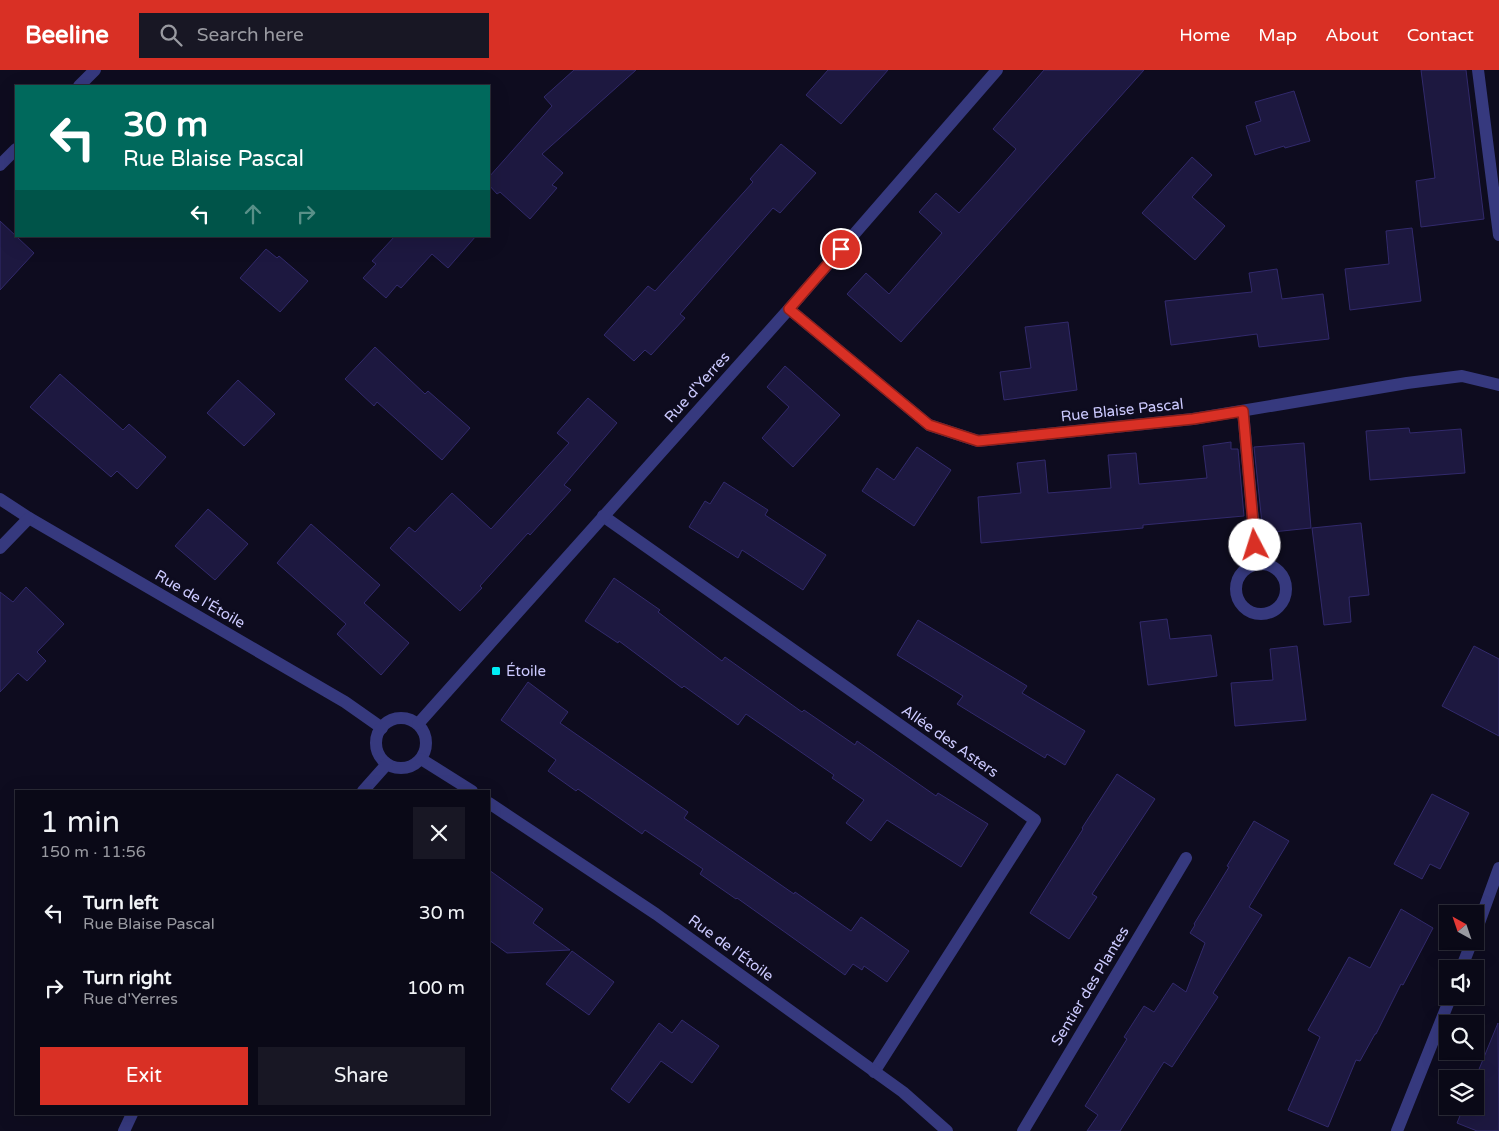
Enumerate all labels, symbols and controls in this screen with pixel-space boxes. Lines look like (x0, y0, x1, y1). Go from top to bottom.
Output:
search box (139, 13, 489, 58)
text: Beeline (25, 21, 109, 50)
icon: search (157, 21, 185, 49)
text: Search here (197, 24, 304, 46)
text: Home (1179, 24, 1230, 46)
text: Map (1258, 24, 1297, 46)
text: About (1325, 24, 1379, 46)
text: Contact (1407, 24, 1474, 46)
text: 30 m (123, 104, 208, 146)
icon: left (40, 105, 105, 170)
text: Rue Blaise Pascal (123, 146, 304, 172)
icon: left (186, 200, 214, 228)
icon: ahead (239, 200, 267, 228)
icon: right (292, 200, 320, 228)
pin (820, 228, 862, 270)
icon: arrive (827, 235, 855, 263)
street label: Rue d'Yerres (661, 348, 733, 426)
street label: Rue Blaise Pascal (1060, 395, 1184, 425)
position arrow (1228, 518, 1280, 570)
street label: Rue de l'Étoile (152, 566, 248, 632)
place label: Étoile (506, 662, 546, 680)
marker: Étoile (490, 665, 502, 677)
street label: Allée des Asters (898, 701, 1002, 781)
text: 1 min (40, 804, 120, 841)
button: close (413, 807, 465, 859)
text: 150 m · 11:56 (40, 842, 146, 862)
text: Turn left (83, 892, 159, 914)
icon: left (40, 899, 68, 927)
text: 30 m (419, 902, 465, 924)
north arrow (1439, 905, 1484, 950)
map controls (1439, 905, 1484, 1115)
street label: Rue de l'Étoile (685, 911, 777, 985)
text: Rue Blaise Pascal (83, 914, 215, 934)
street label: Sentier des Plantes (1047, 923, 1133, 1049)
button: sound (1439, 960, 1484, 1005)
text: Turn right (83, 967, 171, 989)
icon: right (40, 974, 68, 1002)
text: 100 m (407, 977, 465, 999)
text: Rue d'Yerres (83, 989, 178, 1009)
button: search (1439, 1015, 1484, 1060)
button: Exit (40, 1047, 248, 1105)
button: Share (258, 1047, 465, 1105)
button: layers (1439, 1070, 1484, 1115)

